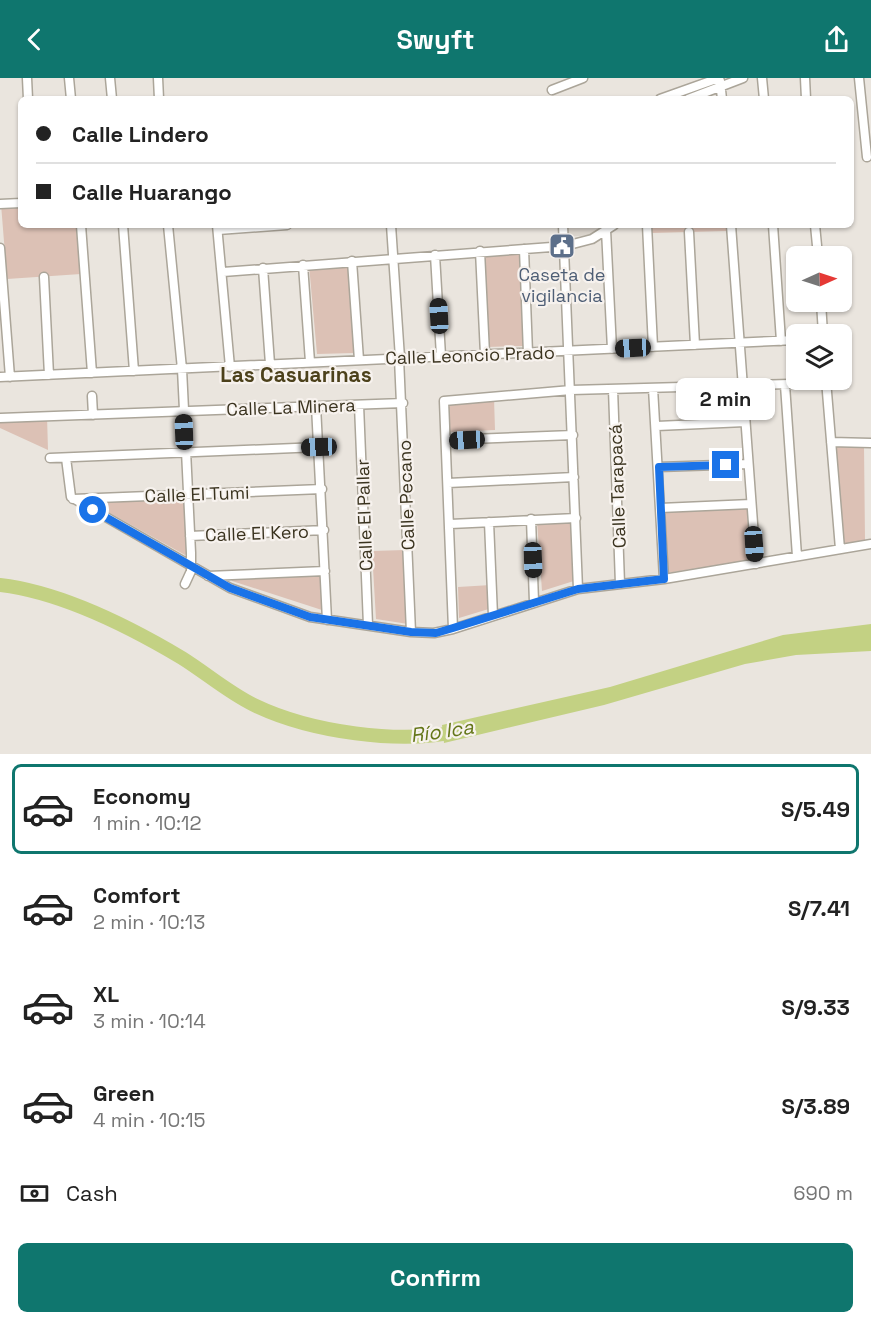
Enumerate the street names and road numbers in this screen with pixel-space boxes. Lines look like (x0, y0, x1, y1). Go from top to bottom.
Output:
street label: Calle Leoncio Prado (385, 341, 555, 369)
street label: Calle La Minera (226, 393, 356, 421)
street label: Calle Tarapacá (603, 423, 631, 549)
street label: Calle Pecano (393, 439, 419, 551)
street label: Calle El Pallar (351, 458, 377, 571)
street label: Calle El Tumi (144, 481, 250, 507)
street label: Calle El Kero (205, 520, 309, 546)

